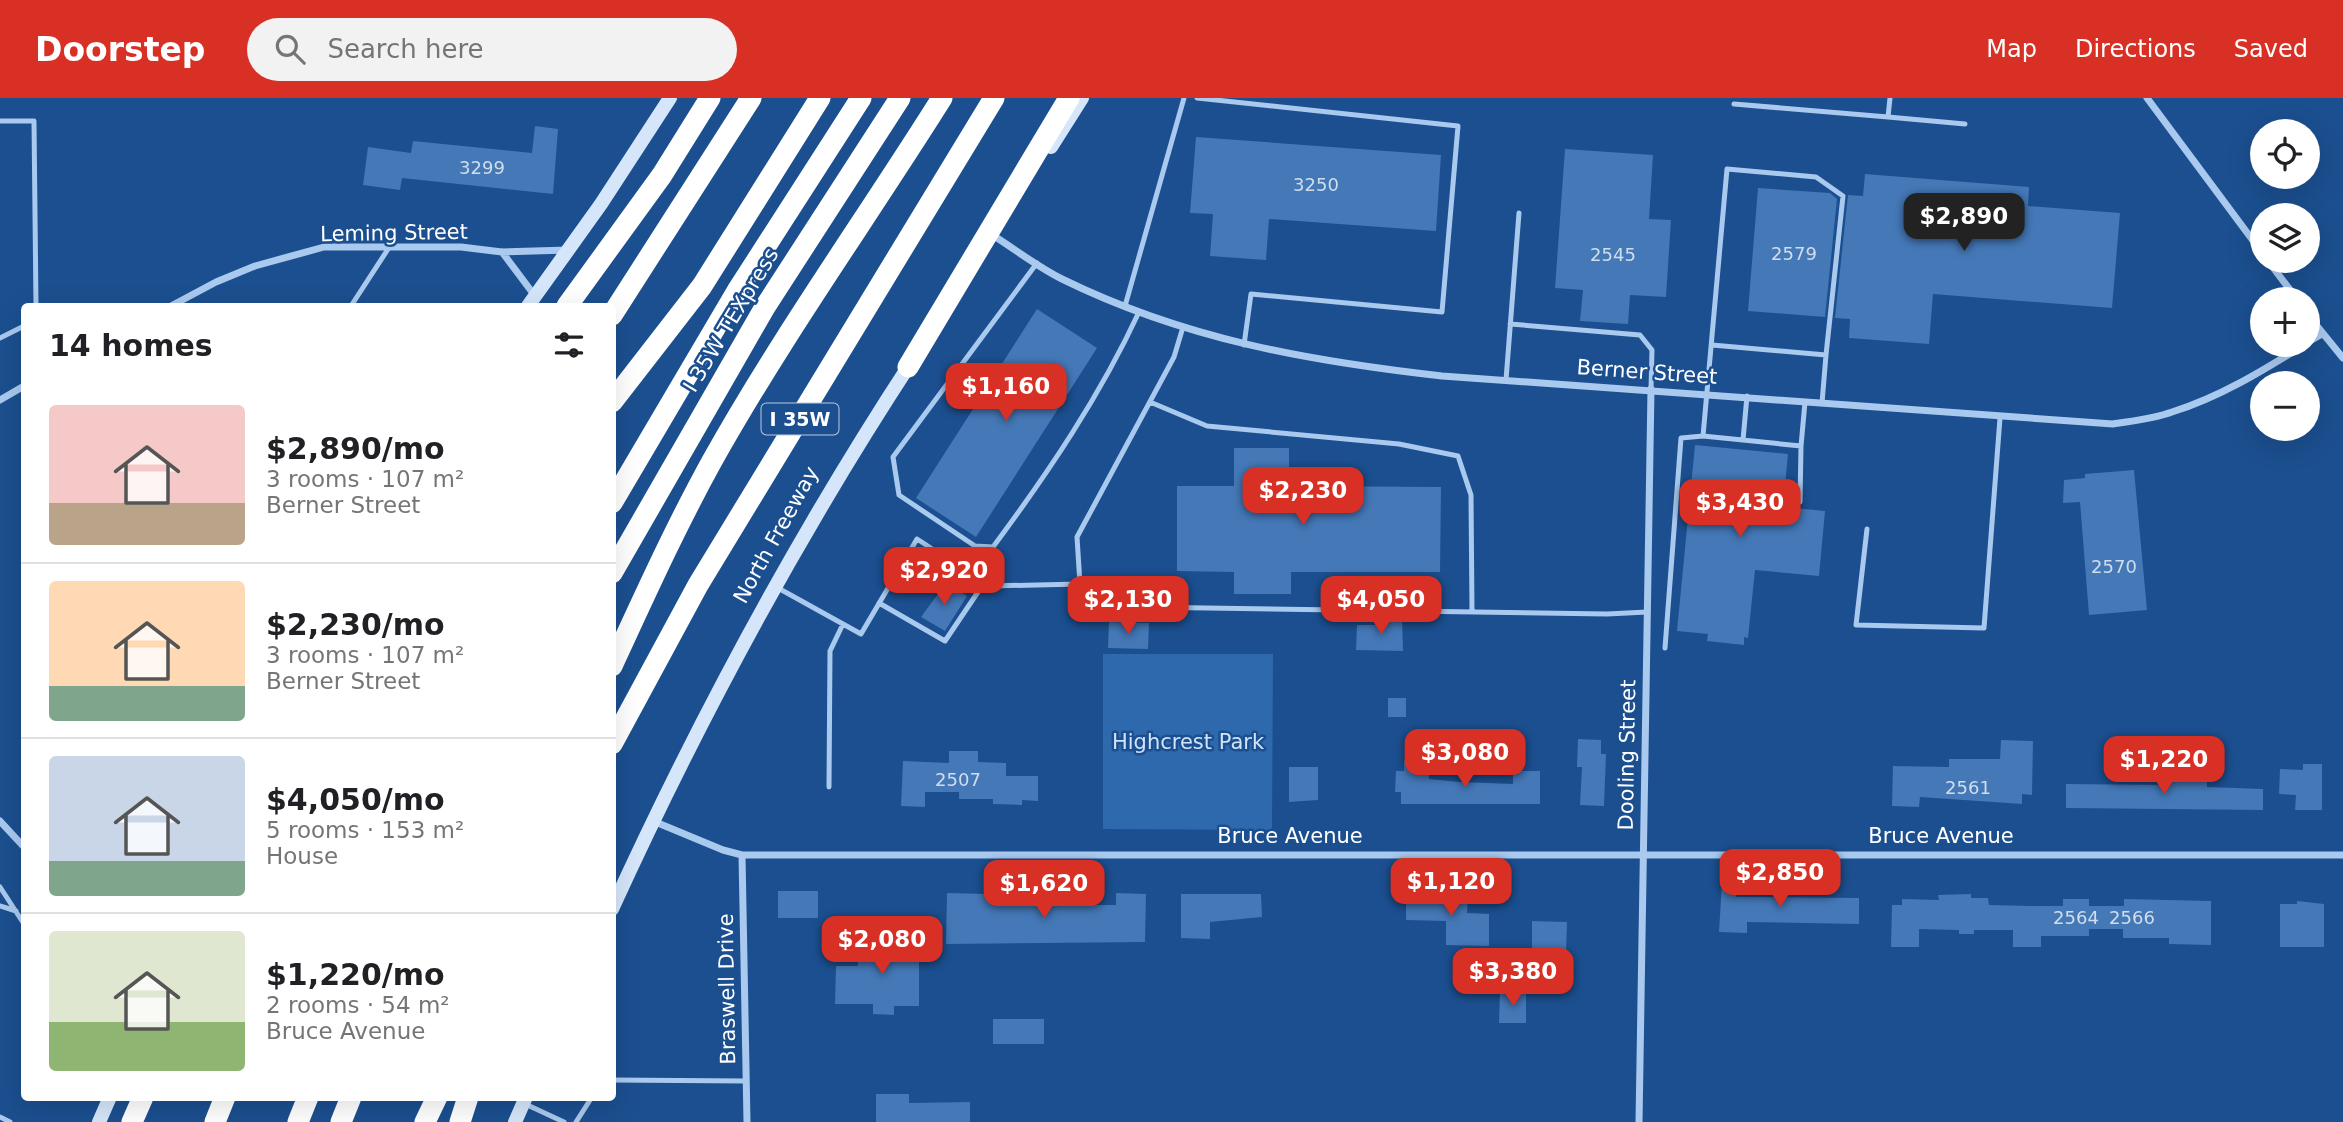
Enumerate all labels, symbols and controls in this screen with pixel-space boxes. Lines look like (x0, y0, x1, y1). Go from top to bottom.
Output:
search box (247, 18, 737, 81)
text: Doorstep (35, 30, 205, 69)
icon: search (271, 30, 309, 68)
text: Search here (327, 34, 484, 64)
text: Map (1986, 35, 2037, 63)
text: Directions (2075, 35, 2196, 63)
text: Saved (2234, 35, 2308, 63)
map controls (2250, 119, 2320, 441)
button: locate (2250, 119, 2320, 189)
house number: 3299 (459, 157, 505, 178)
house number: 3250 (1293, 174, 1339, 195)
pin: $2,890 (1907, 194, 2021, 253)
text: $2,890 (1920, 203, 2008, 229)
button: layers (2250, 203, 2320, 273)
street label: Leming Street (320, 220, 468, 246)
house number: 2579 (1771, 243, 1817, 264)
street label: I 35W TEXpress (679, 244, 783, 396)
house number: 2545 (1590, 244, 1636, 265)
button: + (2250, 287, 2320, 357)
icon: filters (550, 326, 588, 364)
text: 14 homes (49, 328, 213, 363)
street label: Berner Street (1576, 355, 1718, 389)
pin: $1,160 (949, 364, 1063, 423)
button: − (2250, 371, 2320, 441)
text: $1,160 (962, 373, 1050, 399)
road number: I 35W (762, 404, 838, 434)
text: $2,890/mo (266, 431, 445, 466)
icon: home (105, 433, 189, 517)
street label: North Freeway (729, 463, 823, 607)
text: 3 rooms · 107 m² (266, 466, 464, 492)
pin: $2,230 (1246, 468, 1360, 527)
text: $2,230 (1259, 477, 1347, 503)
pin: $3,430 (1683, 480, 1797, 539)
text: $3,430 (1696, 489, 1784, 515)
text: Berner Street (266, 492, 420, 518)
pin: $2,920 (887, 547, 1001, 607)
house number: 2570 (2091, 556, 2137, 577)
text: $2,920 (900, 557, 988, 583)
pin: $2,130 (1071, 576, 1185, 636)
pin: $4,050 (1324, 576, 1438, 636)
text: $2,130 (1084, 586, 1172, 612)
text: $4,050 (1337, 586, 1425, 612)
text: $2,230/mo (266, 607, 445, 642)
icon: home (105, 609, 189, 693)
text: 3 rooms · 107 m² (266, 642, 464, 668)
text: Berner Street (266, 668, 420, 694)
street label: Dooling Street (1614, 679, 1640, 831)
park label: Highcrest Park (1112, 730, 1265, 754)
pin: $3,080 (1408, 730, 1522, 789)
pin: $1,220 (2107, 736, 2221, 796)
text: $3,080 (1421, 739, 1509, 765)
text: $1,220 (2120, 746, 2208, 772)
house number: 2507 (935, 769, 981, 790)
house number: 2561 (1945, 777, 1991, 798)
text: $4,050/mo (266, 782, 445, 817)
icon: home (105, 784, 189, 868)
text: 5 rooms · 153 m² (266, 817, 464, 843)
street label: Bruce Avenue (1217, 824, 1363, 848)
street label: Bruce Avenue (1868, 824, 2014, 848)
text: House (266, 843, 338, 869)
pin: $2,850 (1723, 850, 1837, 909)
pin: $1,120 (1394, 858, 1508, 918)
text: $2,850 (1736, 859, 1824, 885)
pin: $1,620 (987, 860, 1101, 920)
text: $1,120 (1407, 868, 1495, 894)
text: $1,620 (1000, 870, 1088, 896)
house number: 2564 (2053, 907, 2099, 928)
house number: 2566 (2109, 907, 2155, 928)
street label: Braswell Drive (714, 913, 740, 1065)
pin: $2,080 (825, 916, 939, 976)
text: $2,080 (838, 926, 926, 952)
pin: $3,380 (1456, 948, 1570, 1008)
text: $1,220/mo (266, 957, 445, 992)
text: $3,380 (1469, 958, 1557, 984)
icon: home (105, 959, 189, 1043)
text: 2 rooms · 54 m² (266, 992, 450, 1018)
text: Bruce Avenue (266, 1018, 425, 1044)

